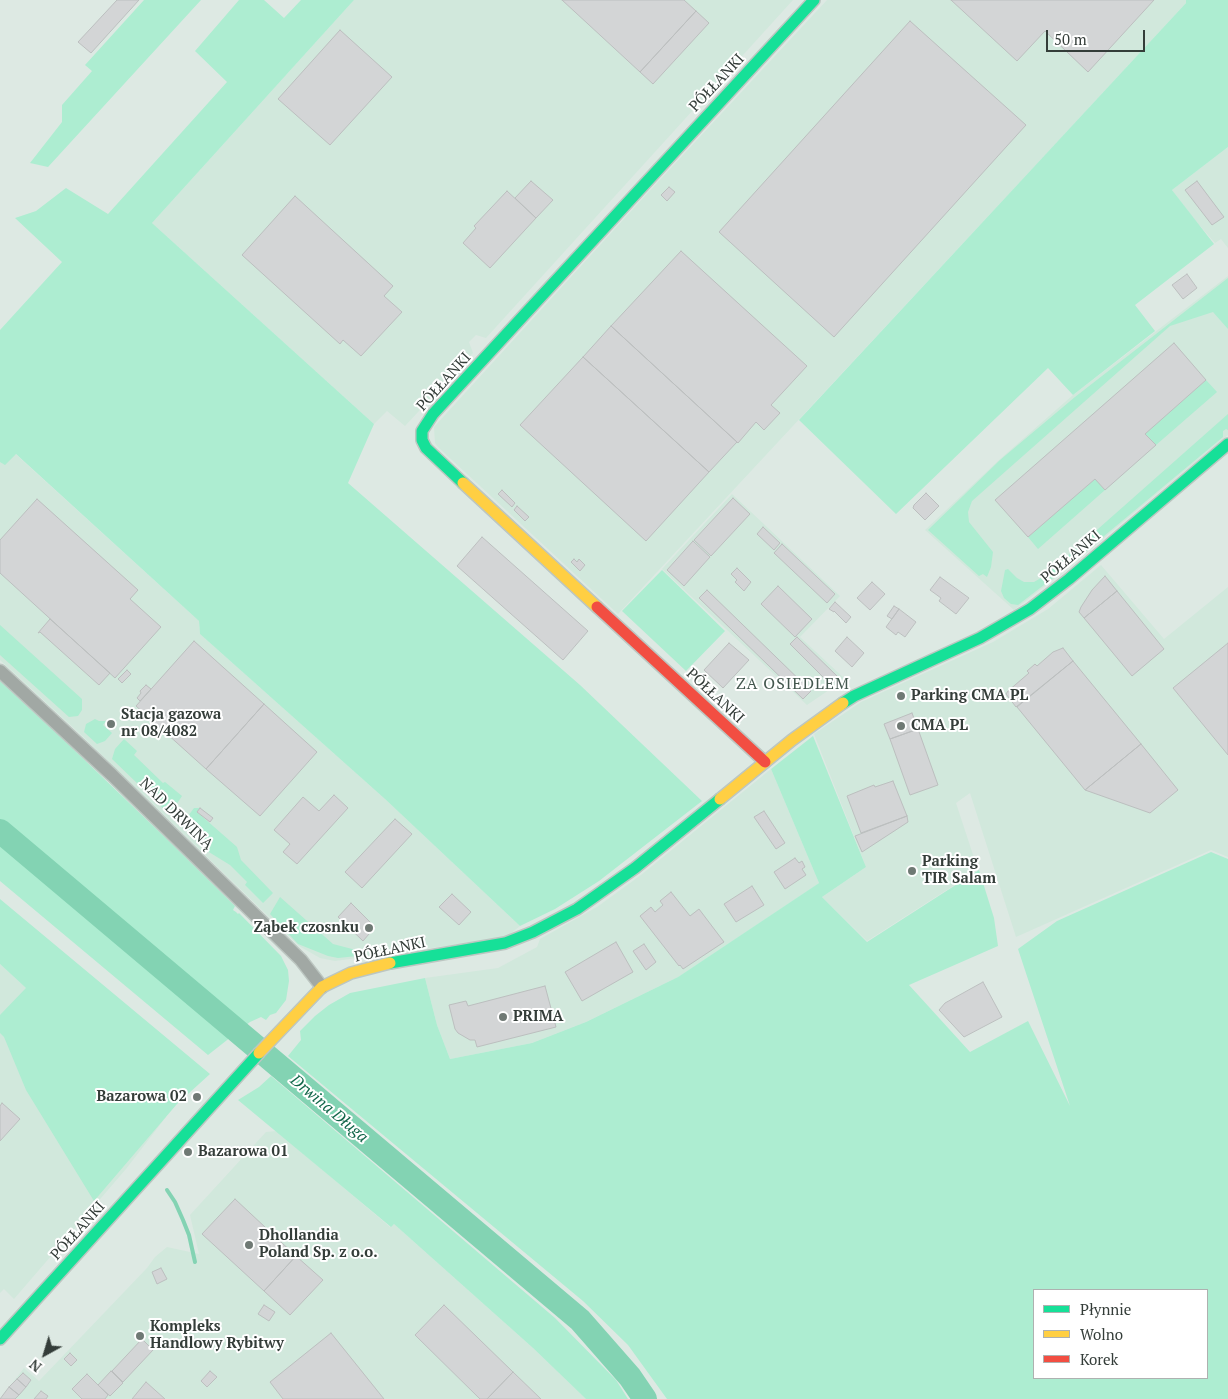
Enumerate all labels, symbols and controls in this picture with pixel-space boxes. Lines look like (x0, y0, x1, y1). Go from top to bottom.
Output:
scale bar (1048, 20, 1147, 52)
text: 50 m (1054, 29, 1087, 49)
street label: PÓŁŁANKI (686, 50, 748, 116)
street label: PÓŁŁANKI (413, 349, 475, 415)
street label: PÓŁŁANKI (1037, 527, 1105, 587)
street label: PÓŁŁANKI (682, 665, 748, 727)
district label: ZA OSIEDLEM (735, 674, 851, 694)
place label: Parking CMA PL (911, 687, 1028, 705)
marker: Parking CMA PL (895, 690, 907, 702)
place label: Stacja gazowa nr 08/4082 (121, 706, 221, 741)
place label: CMA PL (911, 717, 968, 735)
marker: Stacja gazowa nr 08/4082 (105, 718, 117, 730)
marker: CMA PL (895, 720, 907, 732)
street label: NAD DRWINĄ (135, 774, 217, 854)
place label: Parking TIR Salam (922, 853, 996, 888)
marker: Parking TIR Salam (906, 865, 918, 877)
place label: Ząbek czosnku (253, 919, 359, 937)
marker: Ząbek czosnku (363, 922, 375, 934)
street label: PÓŁŁANKI (353, 934, 427, 966)
place label: PRIMA (513, 1008, 564, 1026)
marker: PRIMA (497, 1011, 509, 1023)
water label: Drwina Długa (286, 1071, 372, 1147)
place label: Bazarowa 02 (97, 1088, 187, 1106)
marker: Bazarowa 02 (191, 1091, 203, 1103)
place label: Bazarowa 01 (198, 1143, 288, 1161)
marker: Bazarowa 01 (182, 1146, 194, 1158)
street label: PÓŁŁANKI (47, 1198, 109, 1264)
place label: Dhollandia Poland Sp. z o.o. (259, 1227, 378, 1262)
marker: Dhollandia Poland Sp. z o.o. (243, 1239, 255, 1251)
legend (1033, 1289, 1208, 1379)
text: Płynnie (1080, 1299, 1131, 1319)
place label: Kompleks Handlowy Rybitwy (150, 1318, 284, 1353)
text: Wolno (1080, 1324, 1123, 1344)
north arrow (20, 1329, 70, 1379)
marker: Kompleks Handlowy Rybitwy (134, 1330, 146, 1342)
text: Korek (1080, 1349, 1118, 1369)
text: N (25, 1355, 45, 1377)

